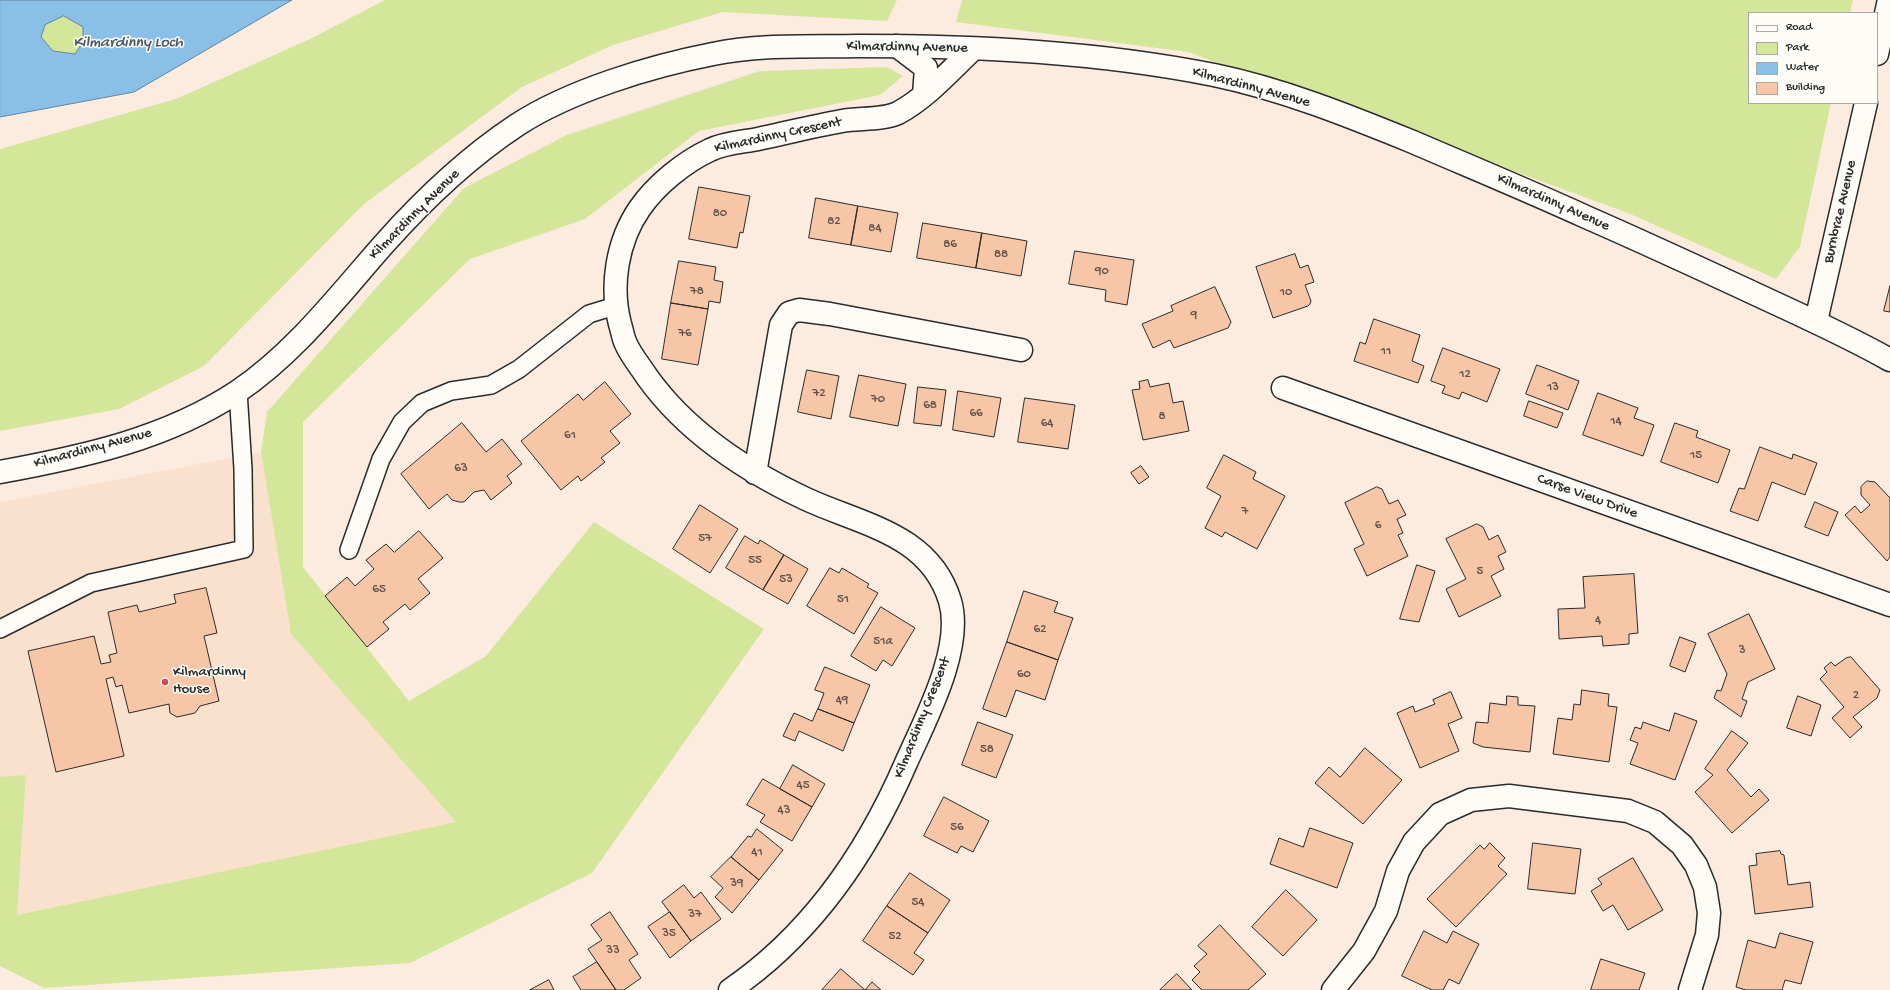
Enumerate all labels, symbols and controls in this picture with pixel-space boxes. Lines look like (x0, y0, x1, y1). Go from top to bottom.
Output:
legend (1748, 12, 1878, 104)
text: Road (1786, 21, 1812, 35)
water label: Kilmardinny Loch (73, 34, 183, 54)
street label: Kilmardinny Avenue (846, 38, 968, 58)
text: Park (1786, 41, 1809, 55)
text: Water (1786, 61, 1818, 75)
street label: Kilmardinny Avenue (1190, 64, 1312, 112)
text: Building (1786, 81, 1825, 95)
street label: Kilmardinny Crescent (713, 114, 843, 158)
street label: Burnbrae Avenue (1820, 159, 1862, 265)
street label: Kilmardinny Avenue (366, 166, 464, 264)
street label: Kilmardinny Avenue (1494, 170, 1612, 236)
house number: 80 (713, 206, 727, 222)
house number: 82 (827, 214, 841, 230)
house number: 84 (868, 221, 882, 237)
house number: 86 (943, 237, 957, 253)
house number: 88 (994, 247, 1008, 263)
house number: 90 (1095, 264, 1109, 280)
house number: 78 (690, 284, 704, 300)
house number: 10 (1280, 285, 1292, 301)
house number: 9 (1191, 308, 1197, 324)
house number: 76 (678, 326, 692, 342)
house number: 11 (1381, 344, 1391, 360)
house number: 12 (1459, 367, 1471, 383)
house number: 13 (1547, 380, 1559, 396)
house number: 72 (812, 386, 826, 402)
house number: 70 (871, 392, 885, 408)
house number: 68 (923, 398, 937, 414)
house number: 66 (969, 406, 983, 422)
house number: 8 (1158, 409, 1166, 425)
house number: 14 (1610, 414, 1622, 430)
house number: 64 (1041, 416, 1053, 432)
street label: Kilmardinny Avenue (32, 425, 154, 473)
house number: 61 (564, 428, 576, 444)
house number: 15 (1690, 448, 1702, 464)
house number: 63 (454, 461, 468, 477)
street label: Carse View Drive (1534, 470, 1640, 524)
house number: 7 (1242, 504, 1248, 520)
house number: 6 (1375, 518, 1381, 534)
house number: 57 (698, 531, 712, 547)
house number: 55 (748, 553, 762, 569)
house number: 5 (1477, 564, 1483, 580)
house number: 53 (779, 572, 793, 588)
house number: 65 (372, 582, 386, 598)
house number: 51 (837, 592, 849, 608)
house number: 4 (1595, 613, 1601, 629)
house number: 62 (1034, 622, 1046, 638)
house number: 51a (873, 634, 893, 650)
house number: 3 (1739, 643, 1745, 659)
street label: Kilmardinny Crescent (890, 655, 956, 781)
place label: Kilmardinny House (173, 664, 246, 699)
house number: 60 (1017, 667, 1031, 683)
marker: Kilmardinny House (160, 677, 170, 687)
house number: 2 (1853, 688, 1859, 704)
house number: 49 (836, 693, 848, 709)
house number: 58 (980, 742, 994, 758)
house number: 45 (797, 778, 809, 794)
house number: 43 (778, 803, 790, 819)
house number: 56 (950, 820, 964, 836)
house number: 41 (751, 845, 763, 861)
house number: 39 (730, 876, 744, 892)
house number: 54 (912, 895, 924, 911)
house number: 37 (688, 907, 702, 923)
house number: 35 (662, 926, 676, 942)
house number: 52 (888, 929, 902, 945)
house number: 33 (606, 943, 620, 959)

